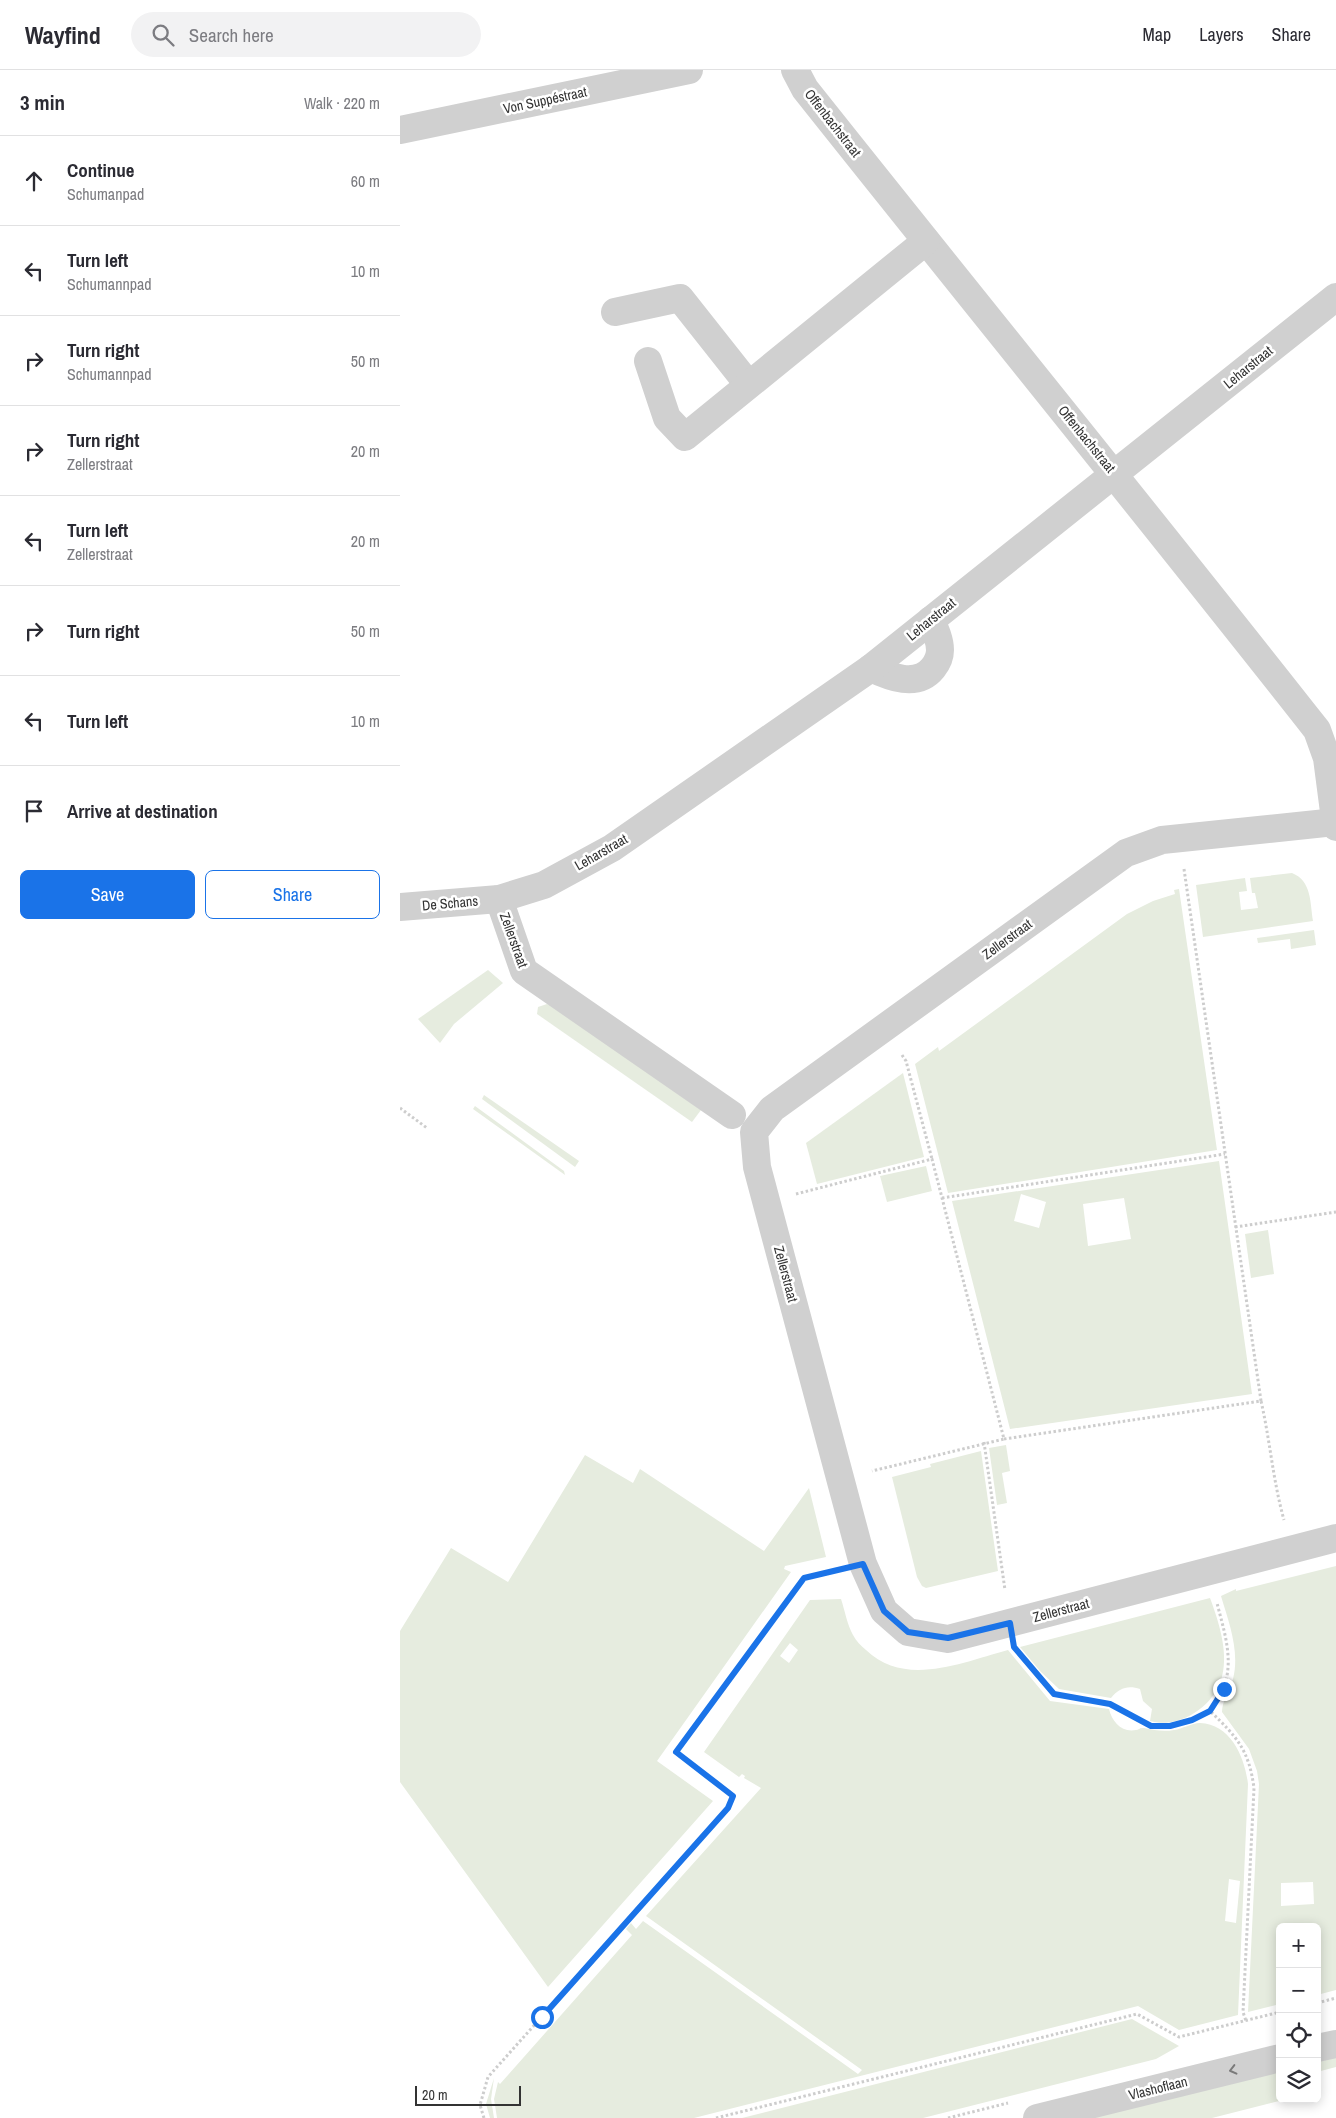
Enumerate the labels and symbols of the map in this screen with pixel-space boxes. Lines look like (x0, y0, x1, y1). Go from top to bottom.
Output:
street label: Von Suppéstraat (502, 82, 588, 118)
street label: Offenbachstraat (801, 85, 865, 161)
street label: Leharstraat (1220, 342, 1276, 392)
street label: Offenbachstraat (1054, 402, 1120, 476)
street label: Leharstraat (903, 594, 959, 644)
street label: Leharstraat (571, 830, 631, 874)
street label: De Schans (421, 892, 479, 914)
street label: Zellerstraat (496, 910, 532, 970)
street label: Zellerstraat (978, 915, 1036, 963)
street label: Zellerstraat (770, 1244, 802, 1304)
street label: Zellerstraat (1031, 1594, 1091, 1626)
route end (1213, 1678, 1236, 1701)
route start (531, 2006, 554, 2029)
one-way arrow (1229, 2065, 1237, 2075)
street label: Vlashoflaan (1127, 2072, 1189, 2104)
scale bar (415, 2083, 521, 2106)

